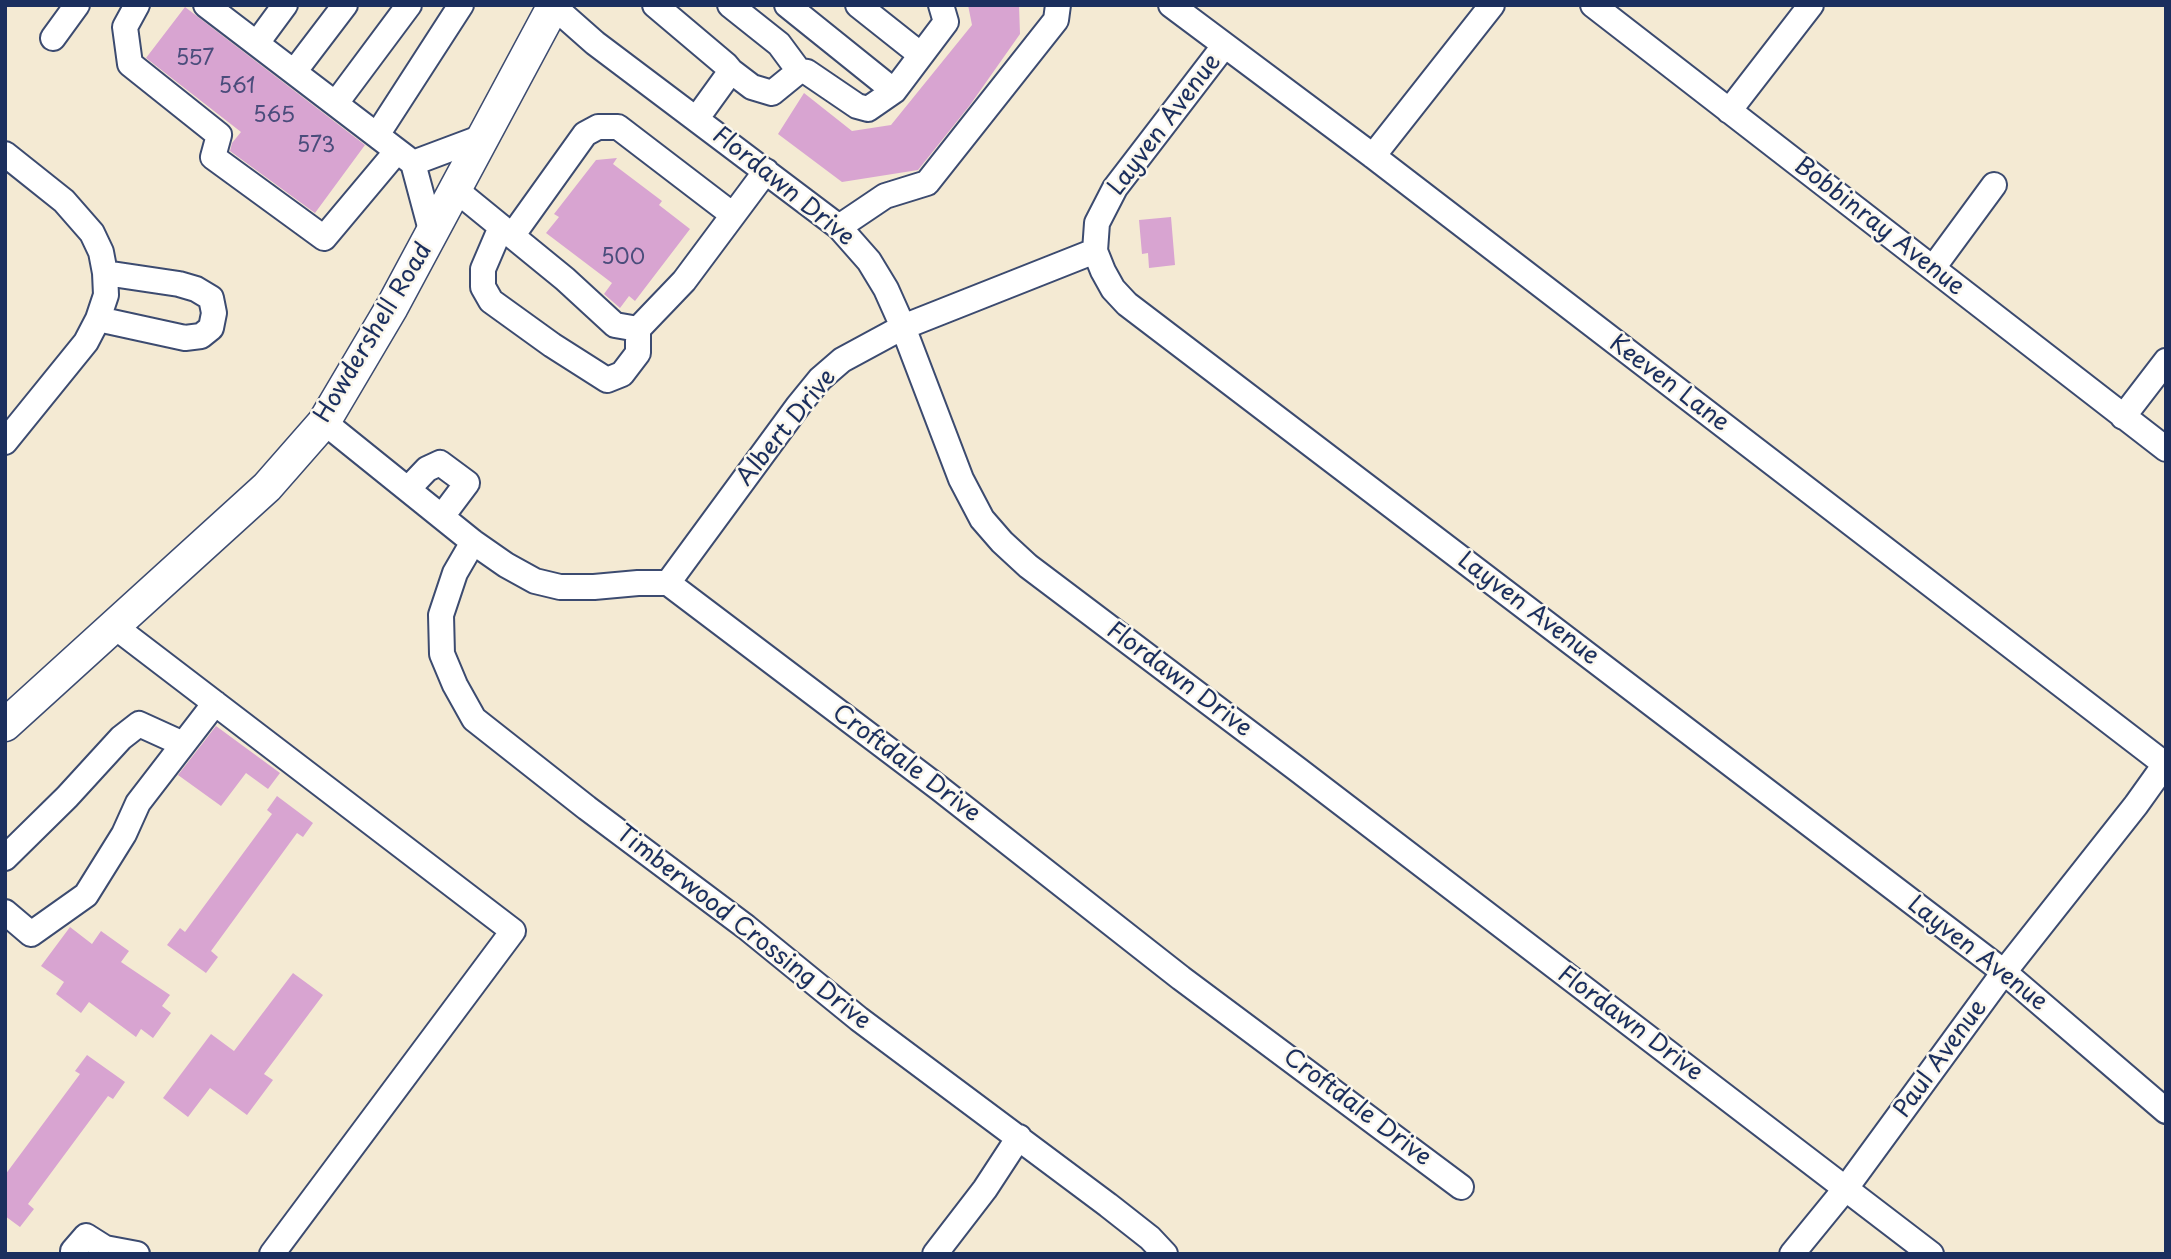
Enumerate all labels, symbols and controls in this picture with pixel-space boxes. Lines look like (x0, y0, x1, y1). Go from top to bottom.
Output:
house number: 557 (176, 46, 214, 72)
street label: Layven Avenue (1102, 49, 1228, 201)
house number: 561 (219, 74, 255, 100)
house number: 565 (253, 103, 295, 129)
street label: Flordawn Drive (706, 121, 860, 253)
house number: 573 (297, 133, 335, 159)
street label: Bobbinray Avenue (1788, 152, 1970, 302)
street label: Howdershell Road (309, 238, 439, 428)
house number: 500 (601, 245, 645, 271)
street label: Keeven Lane (1603, 330, 1735, 438)
street label: Albert Drive (731, 364, 843, 492)
street label: Layven Avenue (1452, 546, 1604, 672)
street label: Flordawn Drive (1101, 616, 1257, 744)
street label: Croftdale Drive (826, 699, 986, 829)
street label: Timberwood Crossing Drive (610, 820, 876, 1036)
street label: Layven Avenue (1901, 890, 2053, 1018)
street label: Flordawn Drive (1552, 960, 1708, 1088)
street label: Paul Avenue (1889, 994, 1993, 1124)
street label: Croftdale Drive (1277, 1043, 1437, 1173)

